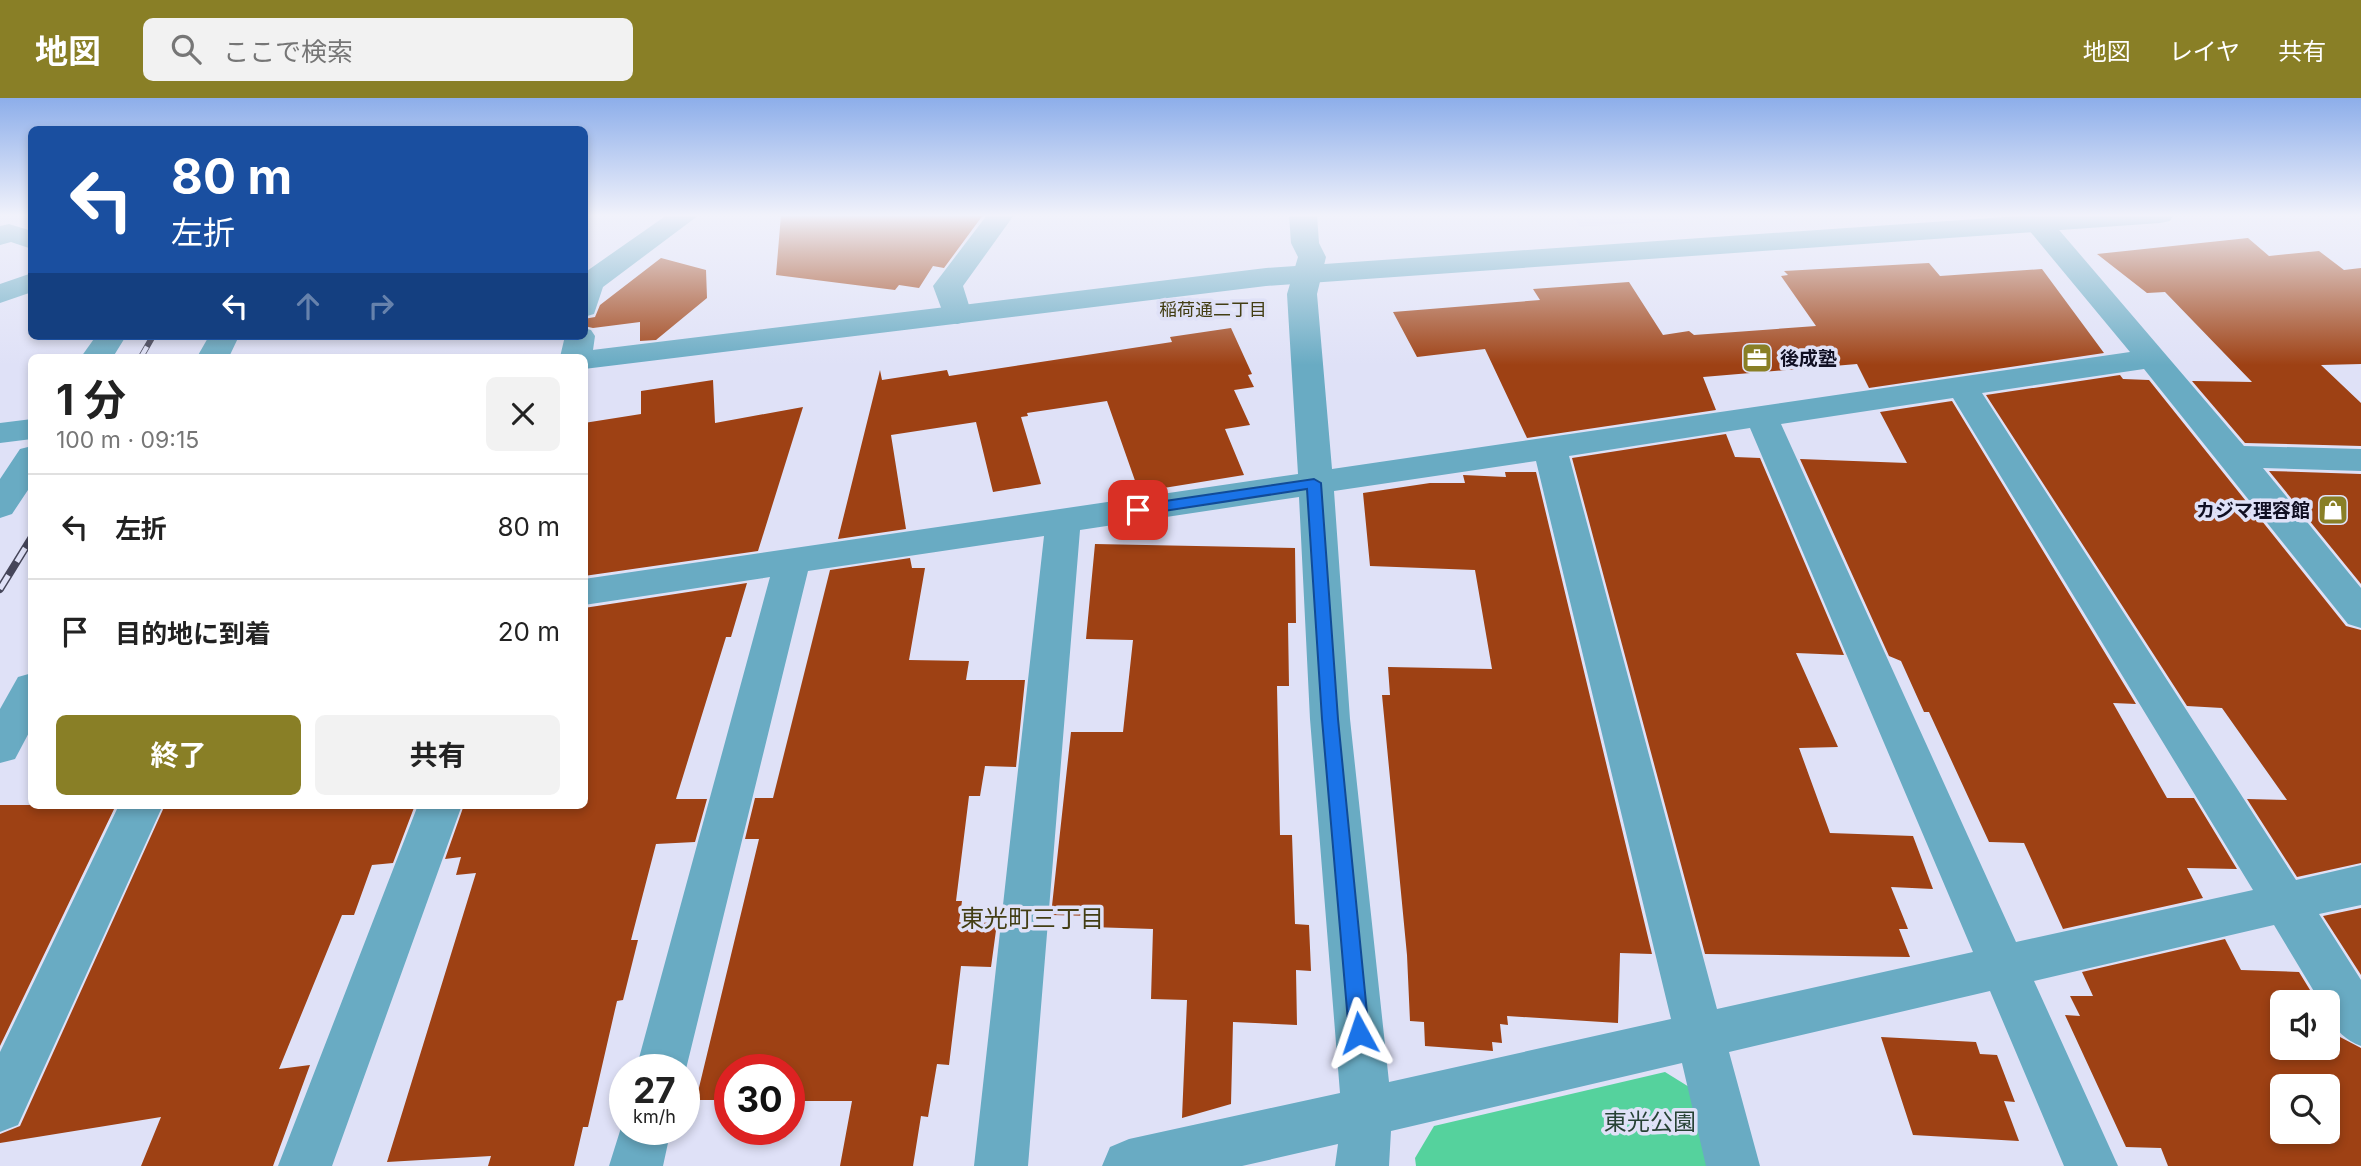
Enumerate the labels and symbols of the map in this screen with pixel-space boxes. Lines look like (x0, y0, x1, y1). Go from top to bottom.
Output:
district label: 稲荷通二丁目 (1159, 299, 1267, 320)
office icon: 後成塾 (1740, 341, 1774, 375)
place label: 後成塾 (1780, 347, 1837, 370)
pin (1108, 480, 1168, 540)
shop icon: カジマ理容館 (2316, 493, 2350, 527)
place label: カジマ理容館 (2196, 499, 2310, 522)
district label: 東光町三丁目 (960, 904, 1104, 933)
position arrow (1322, 996, 1396, 1070)
speed limit sign: 30 (714, 1054, 805, 1145)
park label: 東光公園 (1604, 1108, 1696, 1136)

